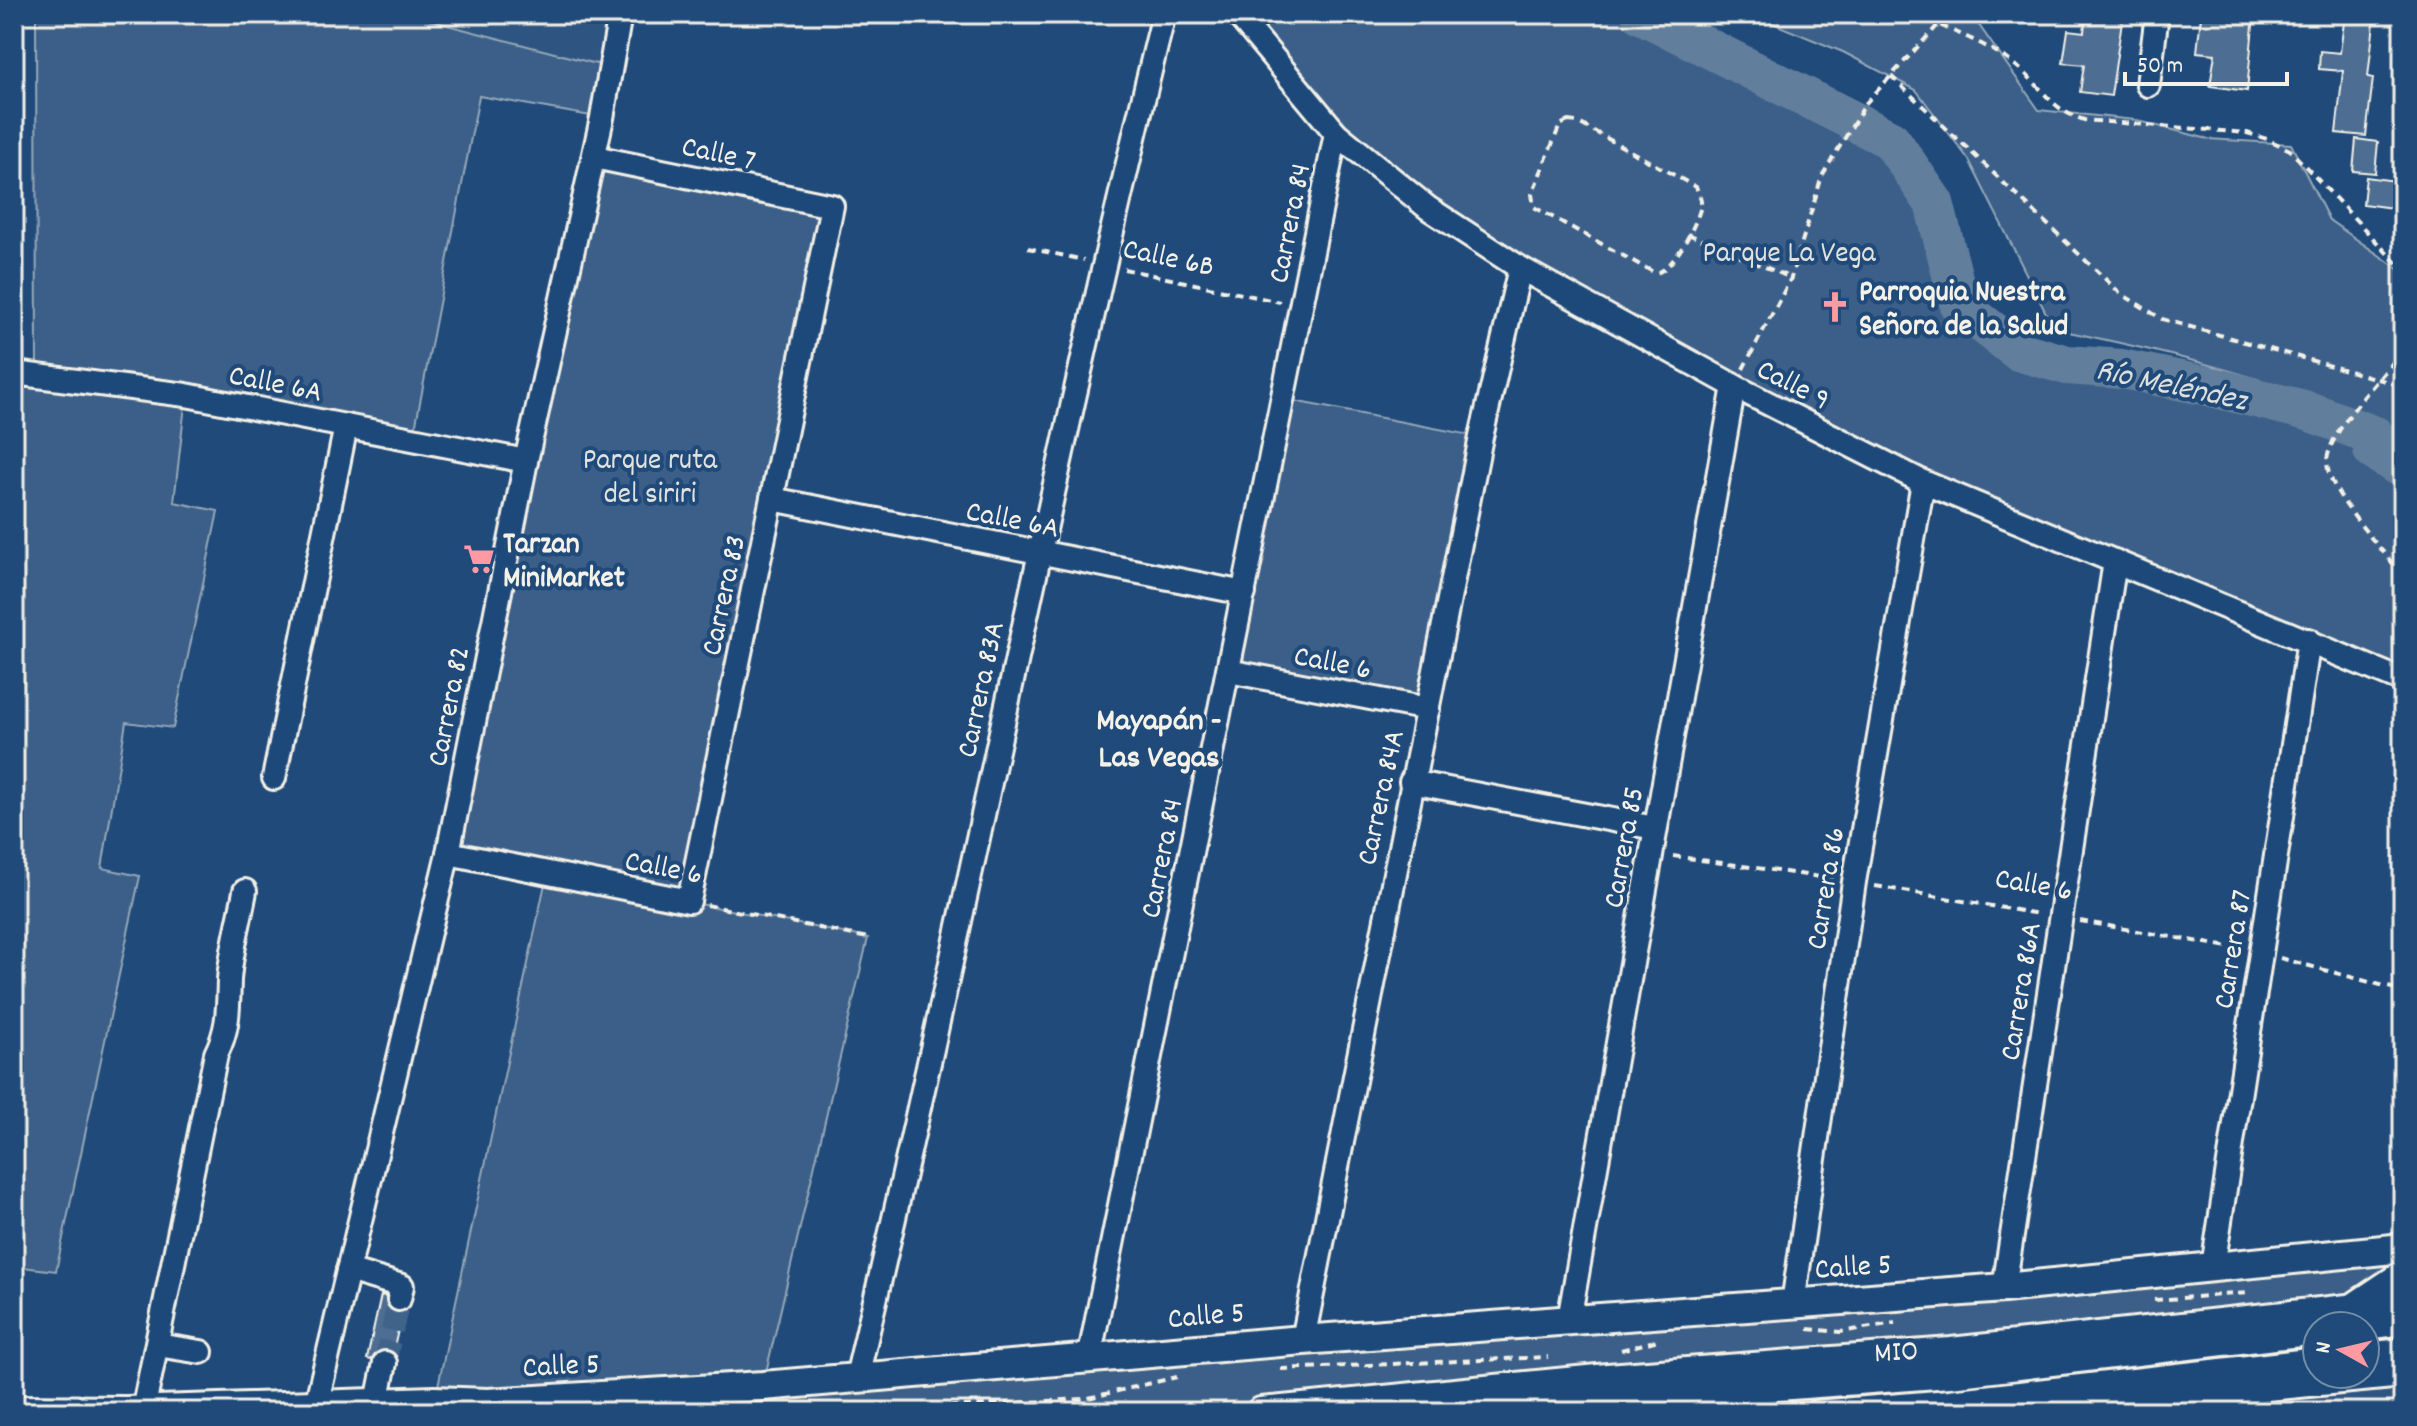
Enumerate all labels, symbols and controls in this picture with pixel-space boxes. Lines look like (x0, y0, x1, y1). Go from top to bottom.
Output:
scale bar (2125, 36, 2287, 86)
text: 50 m (2137, 50, 2183, 84)
street label: Calle 7 (677, 128, 759, 185)
street label: Carrera 84 (1260, 160, 1325, 287)
street label: Calle 6B (1119, 230, 1218, 291)
park label: Parque La Vega (1702, 234, 1877, 277)
place label: Parroquia Nuestra Señora de la Salud (1859, 273, 2068, 350)
church icon: Parroquia Nuestra Señora de la Salud (1818, 290, 1852, 324)
water label: Río Meléndez (2091, 349, 2253, 427)
street label: Calle 9 (1748, 350, 1836, 424)
street label: Calle 6A (225, 356, 326, 417)
park label: Parque ruta del siriri (583, 441, 718, 518)
street label: Calle 6A (962, 492, 1063, 553)
place label: Tarzan MiniMarket (503, 525, 625, 602)
street label: Carrera 83 (693, 532, 760, 660)
supermarket icon: Tarzan MiniMarket (462, 542, 496, 576)
street label: Carrera 83A (948, 618, 1019, 762)
street label: Calle 6 (1290, 637, 1375, 694)
street label: Carrera 82 (419, 643, 484, 771)
district label: Mayapán - Las Vegas (1096, 700, 1222, 783)
street label: Carrera 84A (1348, 726, 1419, 870)
street label: Carrera 85 (1595, 784, 1658, 912)
street label: Carrera 84 (1132, 795, 1197, 922)
street label: Carrera 86 (1798, 825, 1859, 953)
street label: Calle 6 (621, 842, 706, 899)
street label: Calle 6 (1991, 859, 2075, 915)
street label: Carrera 87 (2205, 887, 2266, 1012)
street label: Carrera 86A (1991, 919, 2056, 1064)
street label: Calle 5 (1813, 1245, 1893, 1294)
street label: Calle 5 (1166, 1294, 1247, 1343)
north arrow (2301, 1310, 2381, 1390)
street label: MIO (1873, 1332, 1920, 1377)
text: N (2309, 1340, 2341, 1355)
street label: Calle 5 (522, 1345, 601, 1392)

